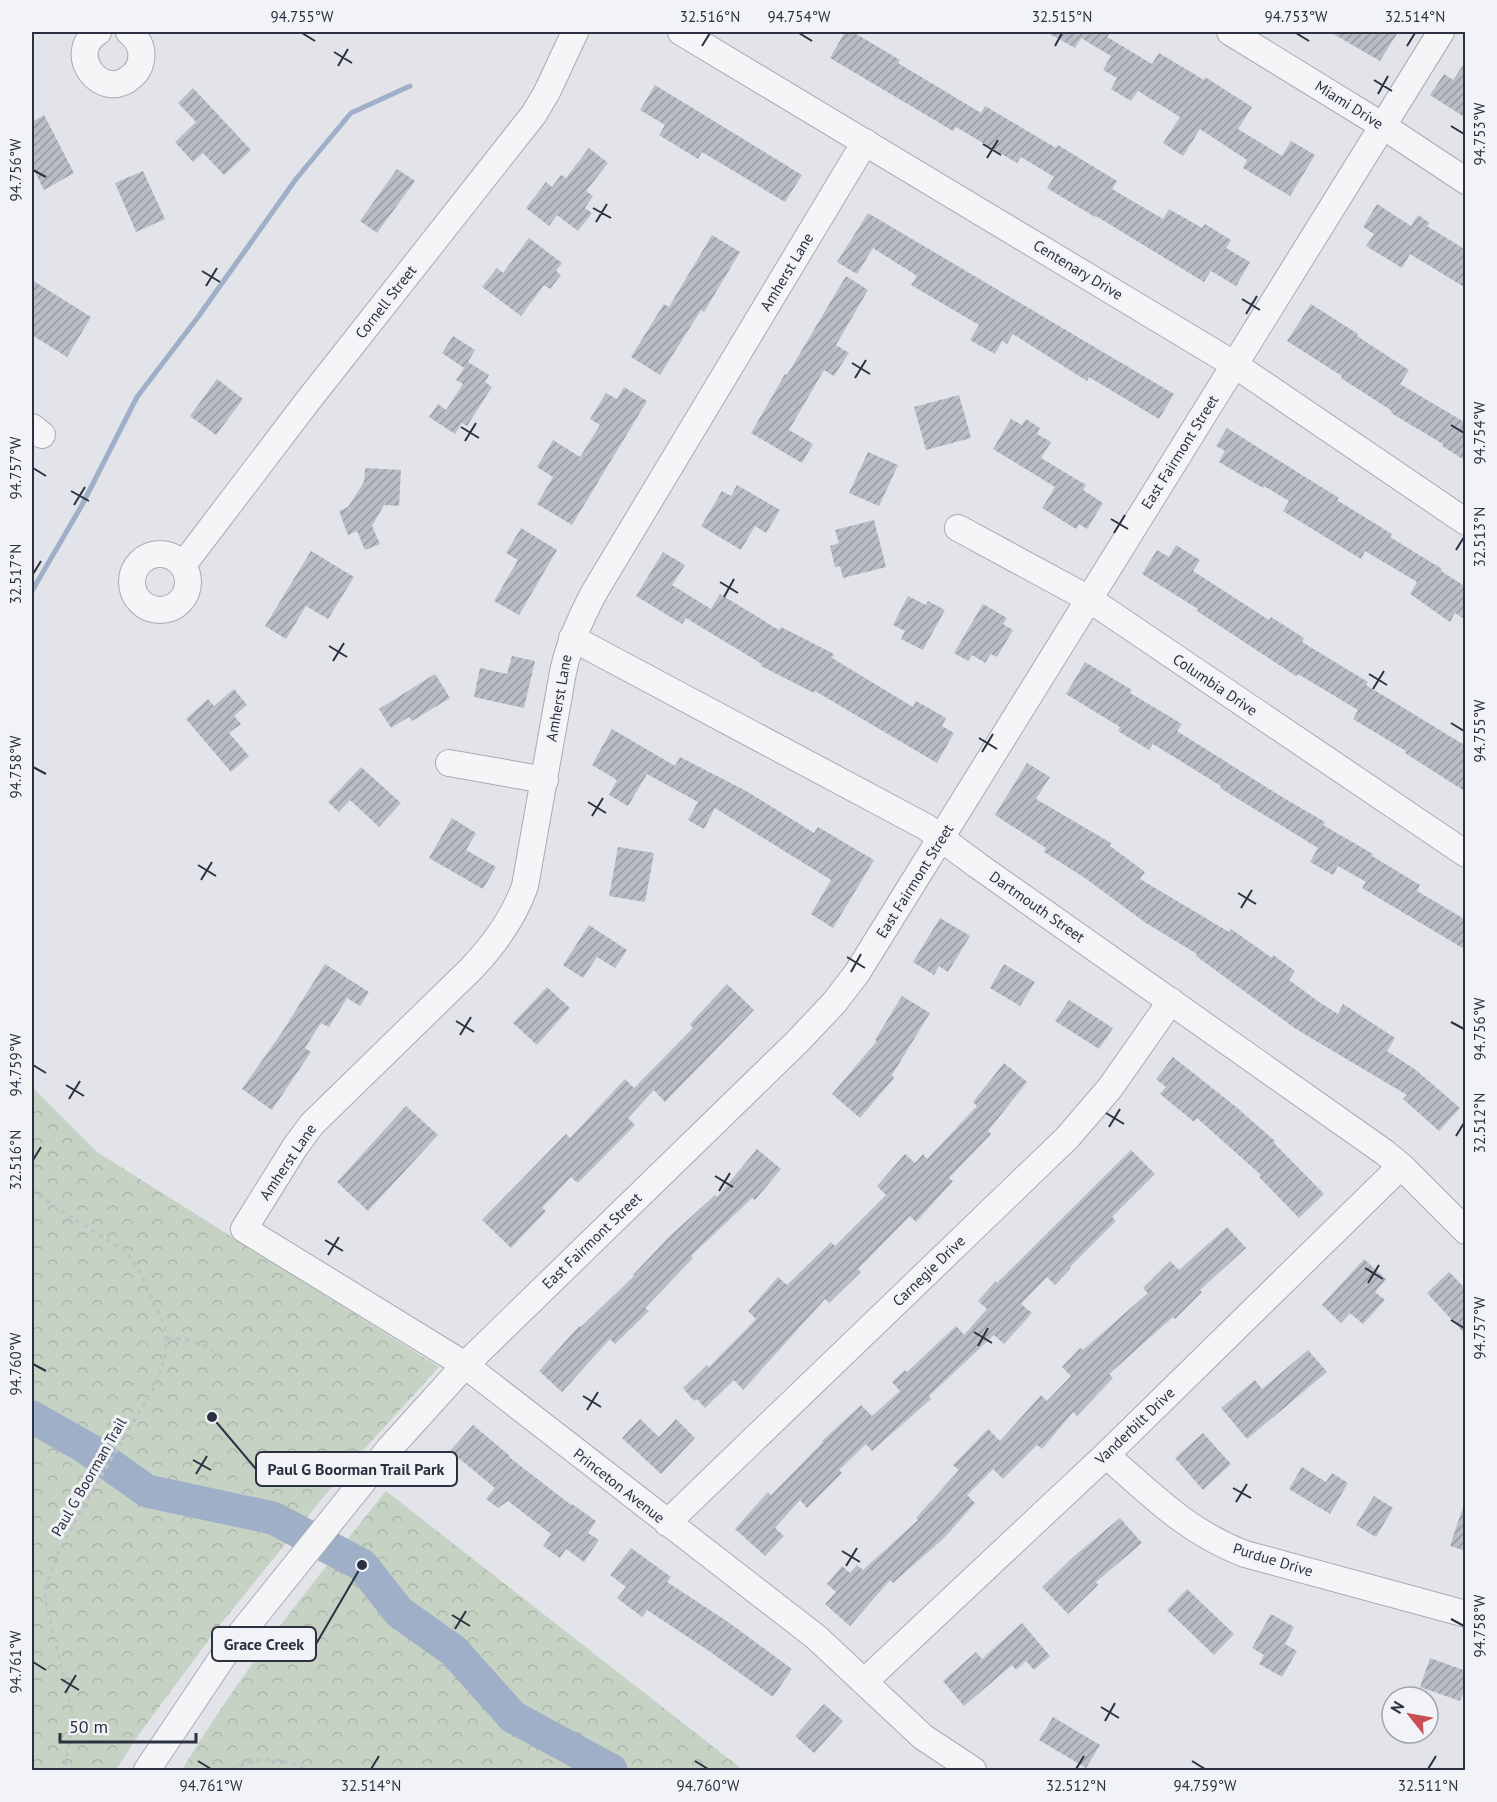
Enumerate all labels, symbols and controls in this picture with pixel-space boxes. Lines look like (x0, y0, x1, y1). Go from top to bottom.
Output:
text: 94.755°W (271, 7, 334, 26)
text: 32.516°N (680, 7, 740, 26)
text: 94.754°W (768, 7, 831, 26)
text: 32.515°N (1032, 7, 1092, 26)
text: 94.753°W (1265, 7, 1328, 26)
text: 32.514°N (1385, 7, 1445, 26)
street label: Miami Drive (1312, 76, 1387, 133)
text: 94.753°W (1470, 102, 1489, 165)
text: 94.756°W (6, 138, 25, 201)
street label: Amherst Lane (756, 229, 817, 314)
street label: Centenary Drive (1030, 235, 1127, 304)
street label: Cornell Street (351, 261, 420, 342)
street label: East Fairmont Street (1137, 391, 1222, 512)
text: 94.754°W (1470, 401, 1489, 464)
text: 94.757°W (6, 436, 25, 499)
text: 32.513°N (1470, 507, 1489, 567)
text: 32.517°N (6, 544, 25, 604)
street label: Columbia Drive (1169, 649, 1261, 720)
street label: Amherst Lane (542, 653, 576, 743)
text: 94.755°W (1470, 699, 1489, 762)
text: 94.758°W (6, 735, 25, 798)
street label: East Fairmont Street (872, 820, 957, 941)
street label: Dartmouth Street (986, 867, 1089, 946)
text: 94.756°W (1470, 997, 1489, 1060)
text: 94.759°W (6, 1033, 25, 1096)
text: 32.512°N (1470, 1093, 1489, 1153)
street label: Amherst Lane (255, 1120, 320, 1204)
text: 32.516°N (6, 1130, 25, 1190)
street label: East Fairmont Street (538, 1188, 645, 1293)
street label: Carnegie Drive (888, 1231, 969, 1310)
text: 94.757°W (1470, 1296, 1489, 1359)
text: 94.760°W (6, 1332, 25, 1395)
street label: Vanderbilt Drive (1090, 1383, 1178, 1469)
street label: Paul G Boorman Trail (47, 1413, 131, 1540)
street label: Princeton Avenue (570, 1444, 669, 1527)
callout: Paul G Boorman Trail Park (256, 1452, 457, 1486)
text: Paul G Boorman Trail Park (268, 1459, 445, 1479)
street label: Purdue Drive (1231, 1538, 1315, 1581)
text: 94.758°W (1470, 1594, 1489, 1657)
callout: Grace Creek (212, 1627, 316, 1661)
text: 94.761°W (6, 1630, 25, 1693)
text: Grace Creek (224, 1634, 304, 1654)
north arrow (1380, 1685, 1440, 1745)
text: N (1386, 1698, 1408, 1717)
scale bar (60, 1706, 196, 1744)
text: 50 m (69, 1715, 108, 1738)
text: 94.761°W (180, 1776, 243, 1795)
text: 32.514°N (341, 1776, 401, 1795)
text: 94.760°W (677, 1776, 740, 1795)
text: 32.512°N (1046, 1776, 1106, 1795)
text: 94.759°W (1174, 1776, 1237, 1795)
text: 32.511°N (1398, 1776, 1458, 1795)

